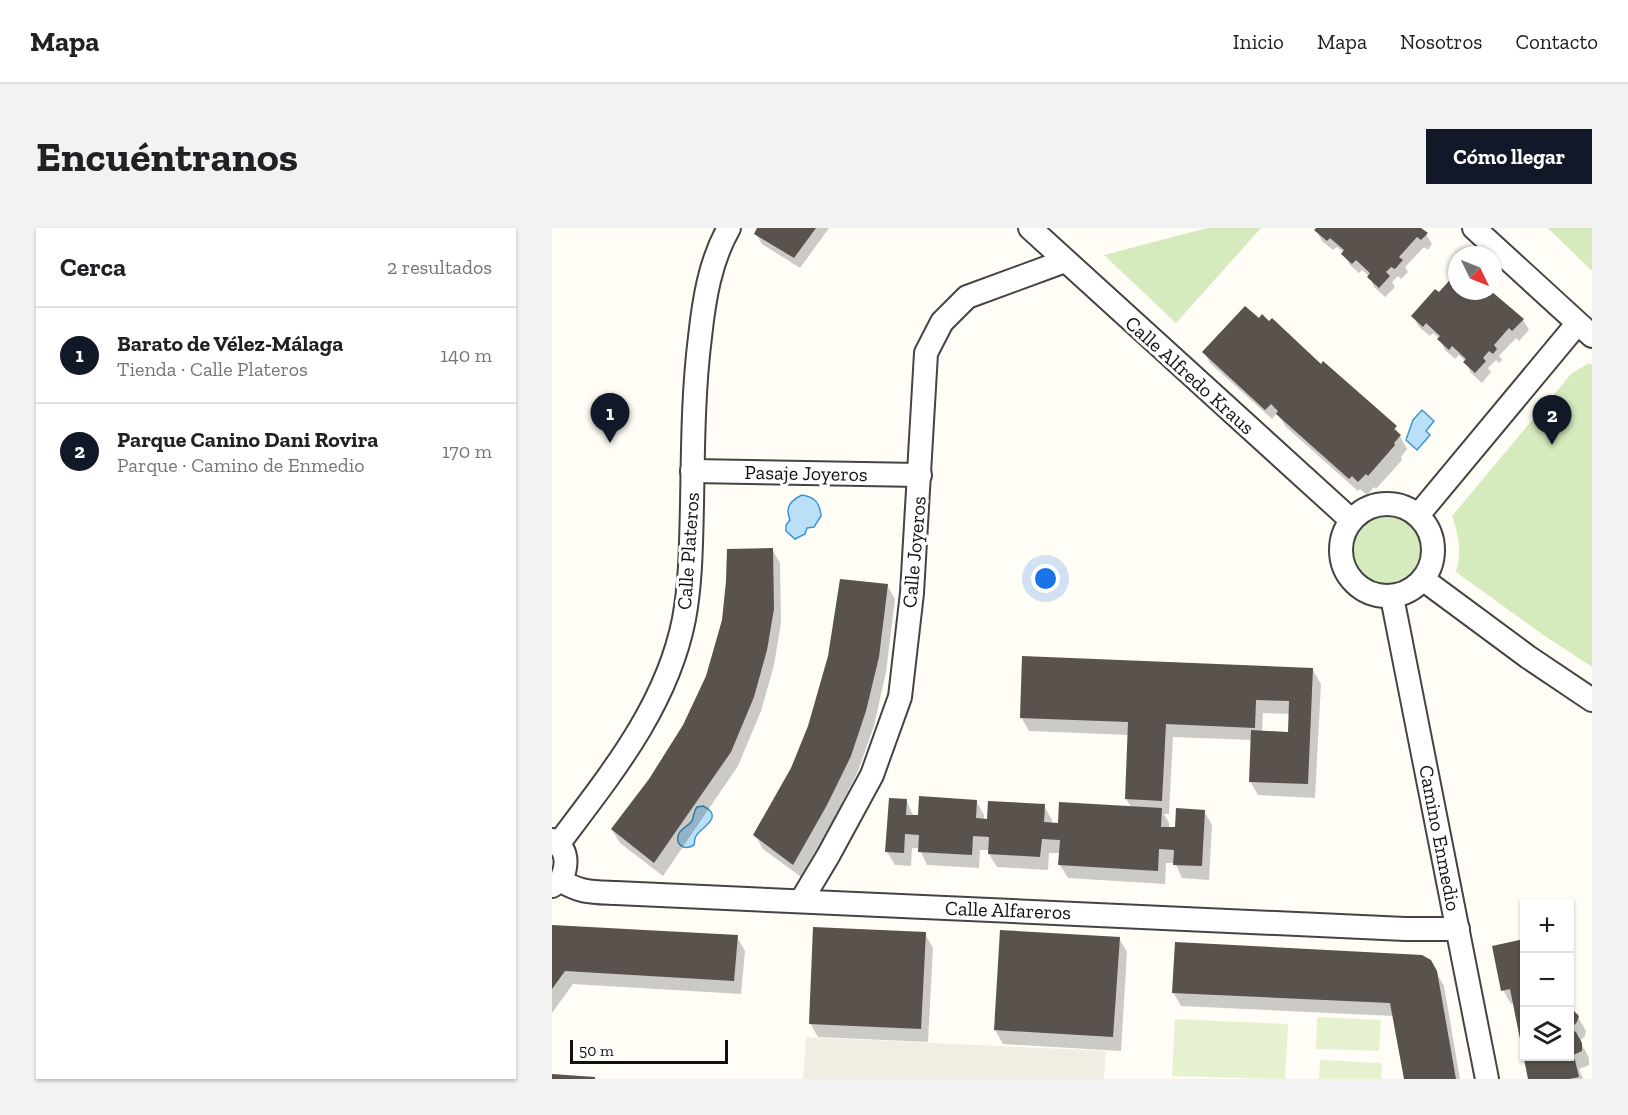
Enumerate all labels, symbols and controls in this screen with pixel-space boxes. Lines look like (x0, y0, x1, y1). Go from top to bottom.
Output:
text: Mapa (30, 25, 99, 58)
text: Inicio (1233, 29, 1284, 54)
text: Mapa (1317, 29, 1367, 54)
text: Nosotros (1400, 29, 1482, 54)
text: Contacto (1515, 29, 1598, 54)
button: Cómo llegar (1426, 129, 1592, 184)
text: Encuéntranos (36, 131, 298, 182)
north arrow (1448, 246, 1502, 300)
text: Cerca (60, 251, 126, 283)
text: 2 resultados (387, 255, 492, 279)
street label: Calle Alfredo Kraus (1120, 311, 1260, 439)
text: Barato de Vélez-Málaga (117, 330, 343, 357)
text: 1 (75, 343, 84, 367)
text: 140 m (440, 343, 492, 367)
text: Tienda · Calle Plateros (117, 357, 308, 381)
pin: 1 (590, 394, 630, 443)
pin: 2 (1532, 396, 1572, 445)
text: Parque Canino Dani Rovira (117, 426, 379, 453)
text: 2 (74, 439, 85, 463)
text: 170 m (442, 439, 492, 463)
text: Parque · Camino de Enmedio (117, 453, 365, 477)
street label: Pasaje Joyeros (744, 460, 868, 486)
street label: Calle Plateros (672, 491, 704, 611)
street label: Calle Joyeros (897, 495, 931, 609)
your location (1031, 564, 1060, 593)
street label: Camino Enmedio (1414, 763, 1466, 913)
street label: Calle Alfareros (945, 896, 1071, 924)
map controls (1520, 899, 1574, 1061)
button: + (1520, 899, 1574, 953)
button: − (1520, 953, 1574, 1007)
button: layers (1520, 1007, 1574, 1061)
scale bar (570, 1037, 728, 1064)
text: 50 m (579, 1041, 614, 1060)

